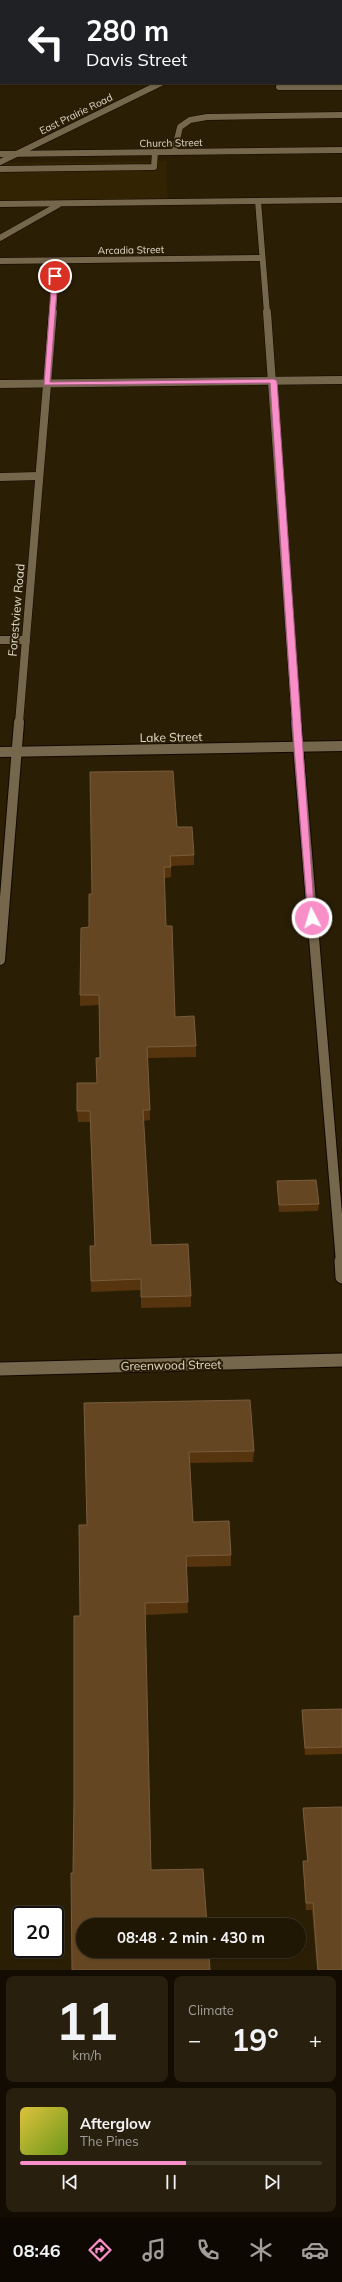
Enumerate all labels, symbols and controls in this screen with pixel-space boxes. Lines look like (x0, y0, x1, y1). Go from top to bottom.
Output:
text: 280 m (86, 13, 169, 48)
icon: left (20, 16, 72, 68)
text: Davis Street (86, 48, 187, 71)
street label: East Prairie Road (37, 91, 115, 137)
street label: Church Street (139, 136, 203, 150)
street label: Arcadia Street (98, 243, 165, 257)
pin (38, 259, 72, 293)
icon: arrive (44, 265, 66, 287)
street label: Forestview Road (4, 563, 28, 657)
street label: Lake Street (140, 729, 202, 745)
position arrow (291, 897, 333, 939)
street label: Greenwood Street (121, 1357, 221, 1373)
speed limit sign: 20 (12, 1906, 64, 1958)
text: 08:48 · 2 min · 430 m (117, 1928, 265, 1947)
text: 11 (56, 1988, 118, 2053)
text: Climate (188, 2002, 234, 2018)
text: 19° (231, 2021, 279, 2059)
text: − (188, 2026, 201, 2054)
text: + (309, 2026, 322, 2054)
text: km/h (72, 2047, 102, 2063)
text: Afterglow (80, 2114, 151, 2133)
text: The Pines (80, 2133, 139, 2149)
icon: previous (59, 2171, 81, 2193)
icon: pause (160, 2171, 182, 2193)
icon: next (261, 2171, 283, 2193)
icon: directions (86, 2236, 114, 2264)
icon: music (140, 2236, 168, 2264)
icon: phone (194, 2236, 222, 2264)
icon: climate (247, 2236, 275, 2264)
icon: car (301, 2236, 329, 2264)
text: 08:46 (13, 2239, 61, 2262)

